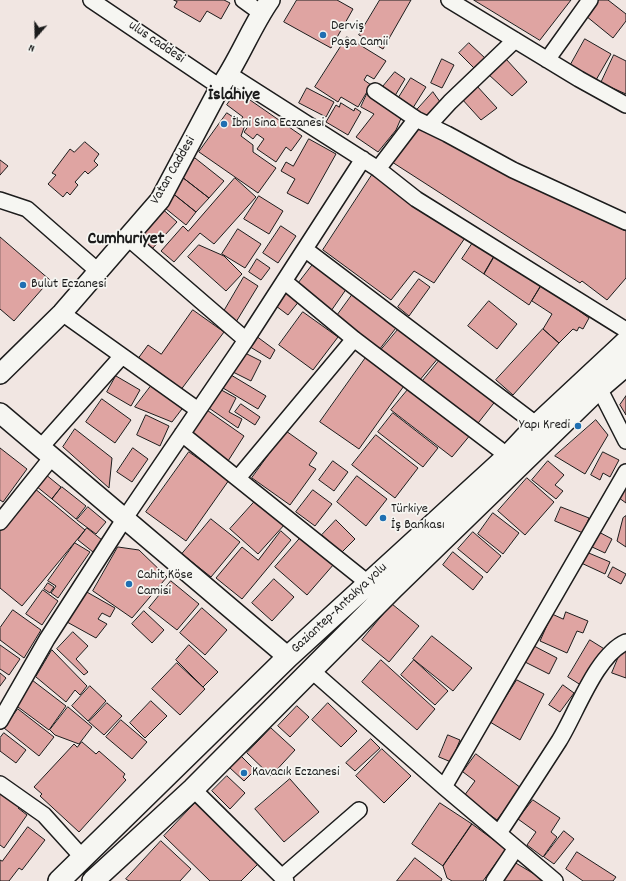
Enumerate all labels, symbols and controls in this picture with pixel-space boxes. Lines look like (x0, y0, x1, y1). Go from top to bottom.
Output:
north arrow (16, 16, 56, 56)
street label: ulus caddesi (125, 18, 187, 68)
place label: Derviş Paşa Camii (331, 19, 388, 52)
marker: Derviş Paşa Camii (318, 30, 328, 40)
text: N (27, 39, 37, 56)
district label: İslahiye (208, 86, 260, 108)
place label: İbni Sina Eczanesi (232, 116, 324, 132)
marker: İbni Sina Eczanesi (219, 119, 229, 129)
street label: Vatan Caddesi (148, 134, 200, 208)
district label: Cumhuriyet (88, 230, 164, 252)
place label: Bulut Eczanesi (31, 277, 106, 293)
marker: Bulut Eczanesi (18, 280, 28, 290)
place label: Yapı Kredi (519, 418, 570, 434)
marker: Yapı Kredi (573, 421, 583, 431)
place label: Türkiye İş Bankası (391, 502, 445, 534)
marker: Türkiye İş Bankası (378, 513, 388, 523)
street label: Gaziantep-Antakya yolu (288, 560, 392, 658)
place label: Cahit Köse Camisi (137, 568, 193, 600)
marker: Cahit Köse Camisi (124, 579, 134, 589)
place label: Kavacık Eczanesi (252, 765, 340, 781)
marker: Kavacık Eczanesi (239, 768, 249, 778)

